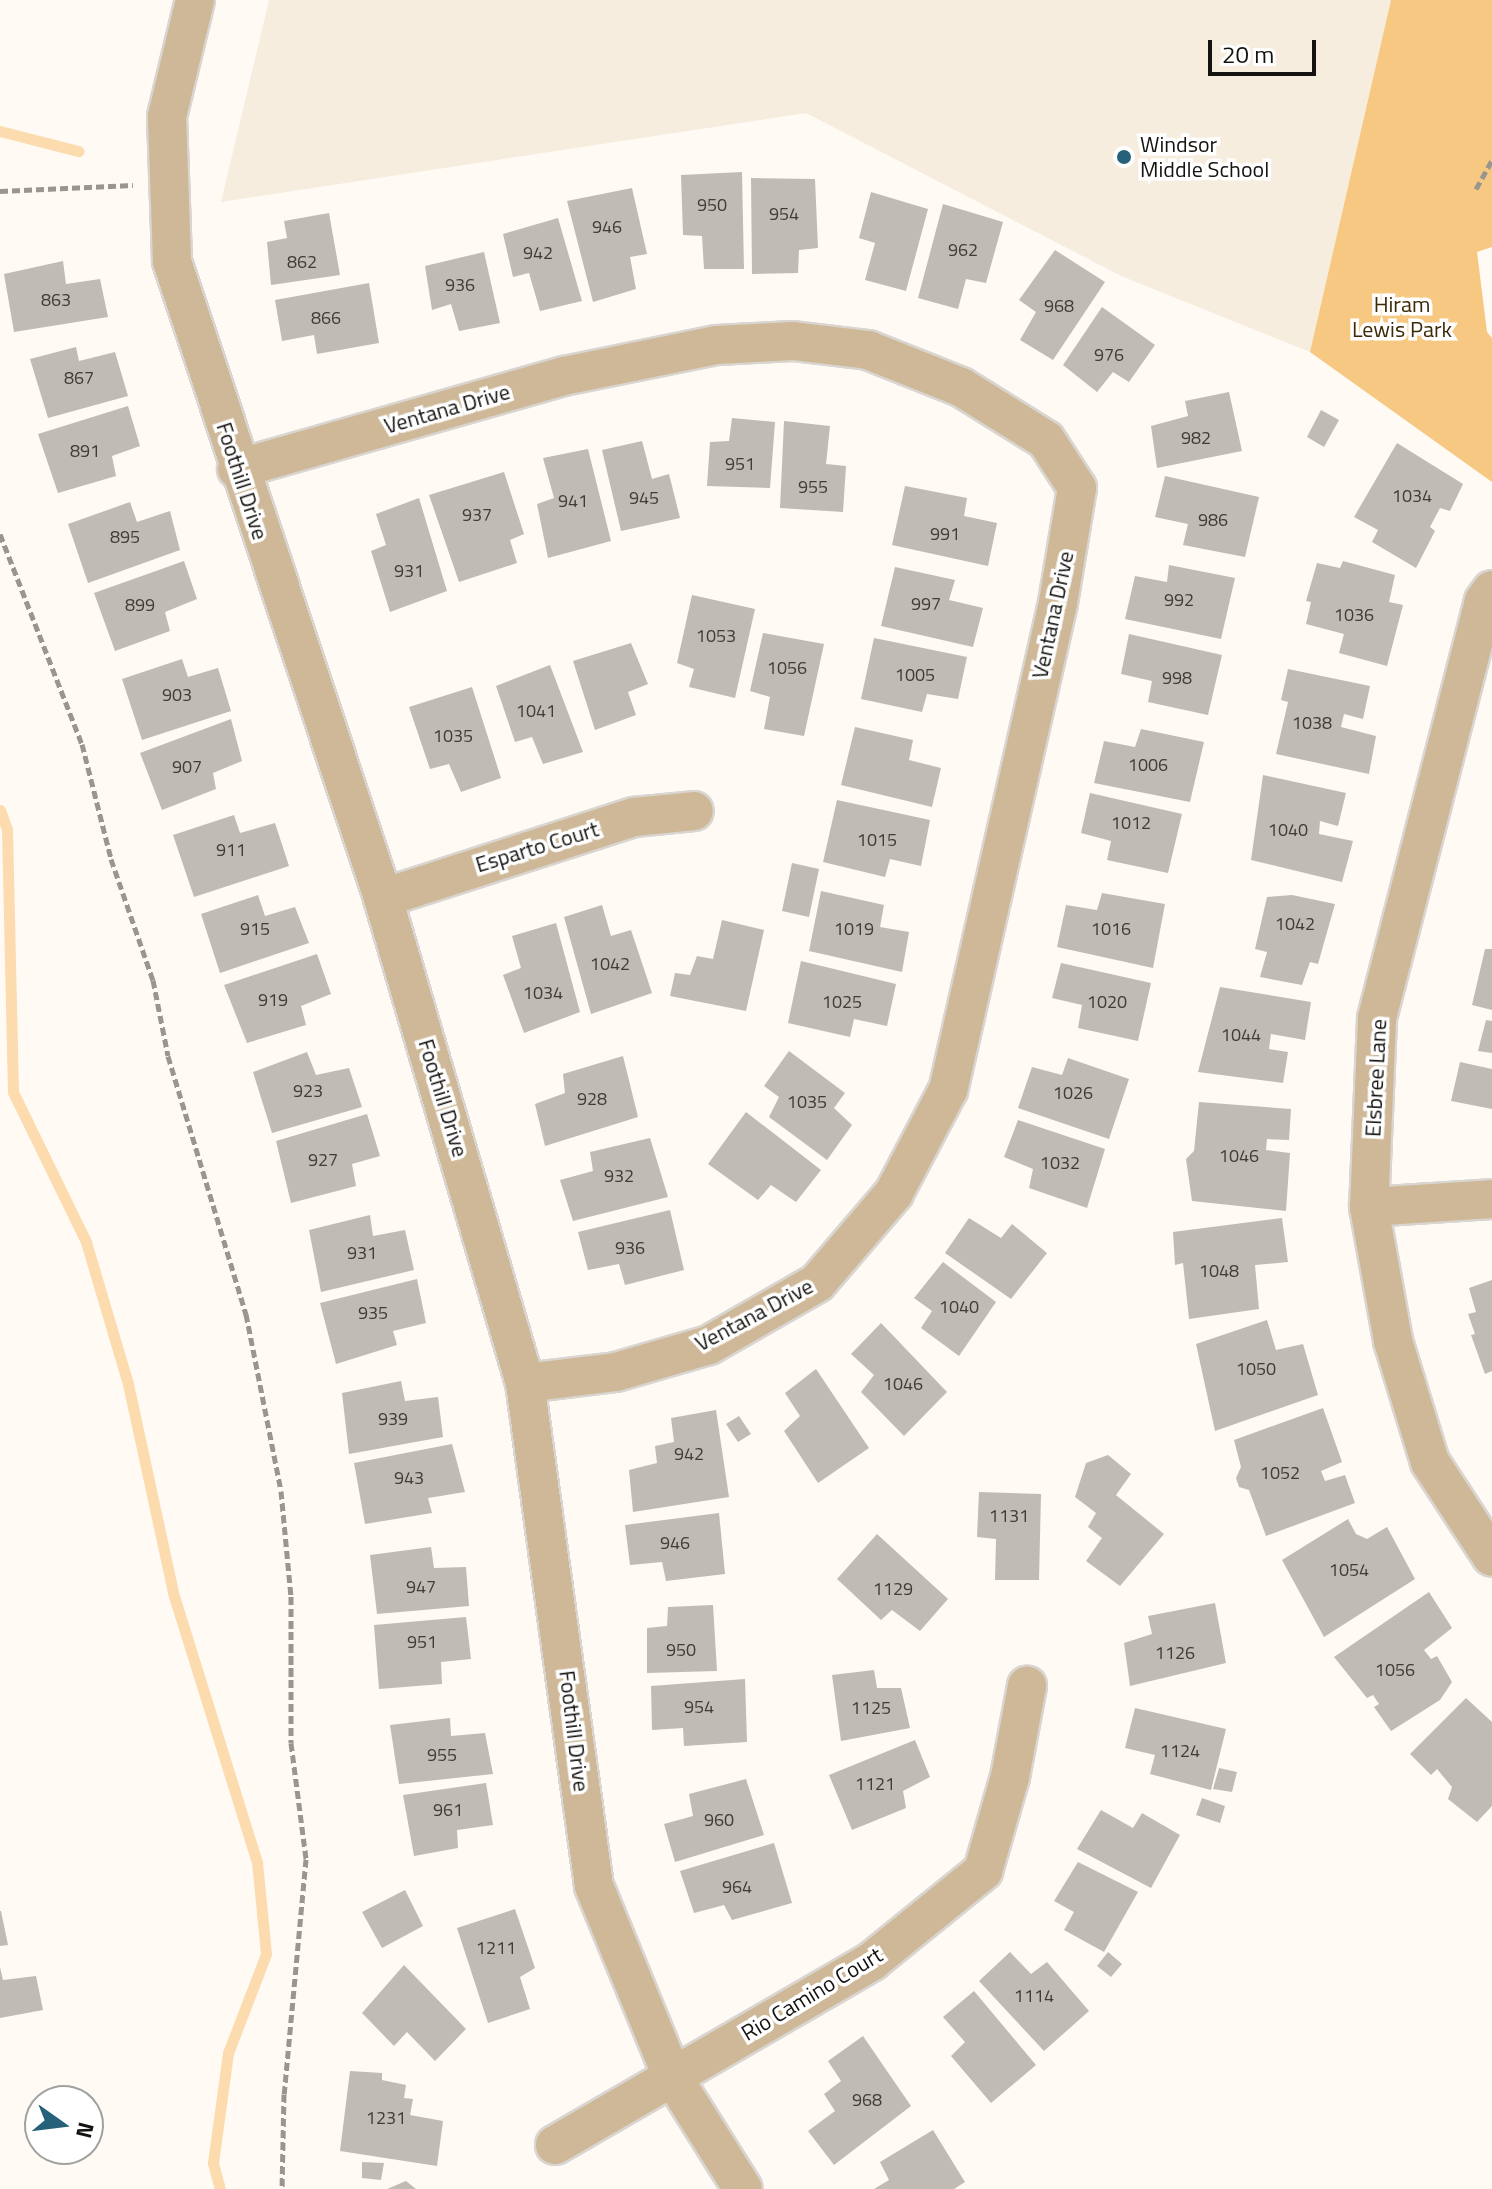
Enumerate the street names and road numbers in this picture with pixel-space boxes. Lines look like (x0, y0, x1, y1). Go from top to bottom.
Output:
street label: Ventana Drive (381, 378, 513, 440)
street label: Foothill Drive (211, 419, 273, 543)
street label: Ventana Drive (1027, 549, 1079, 681)
street label: Esparto Court (472, 816, 602, 878)
street label: Elsbree Lane (1360, 1018, 1392, 1138)
street label: Foothill Drive (413, 1036, 473, 1160)
street label: Ventana Drive (691, 1273, 817, 1357)
street label: Foothill Drive (553, 1669, 595, 1793)
street label: Rio Camino Court (737, 1942, 887, 2046)

